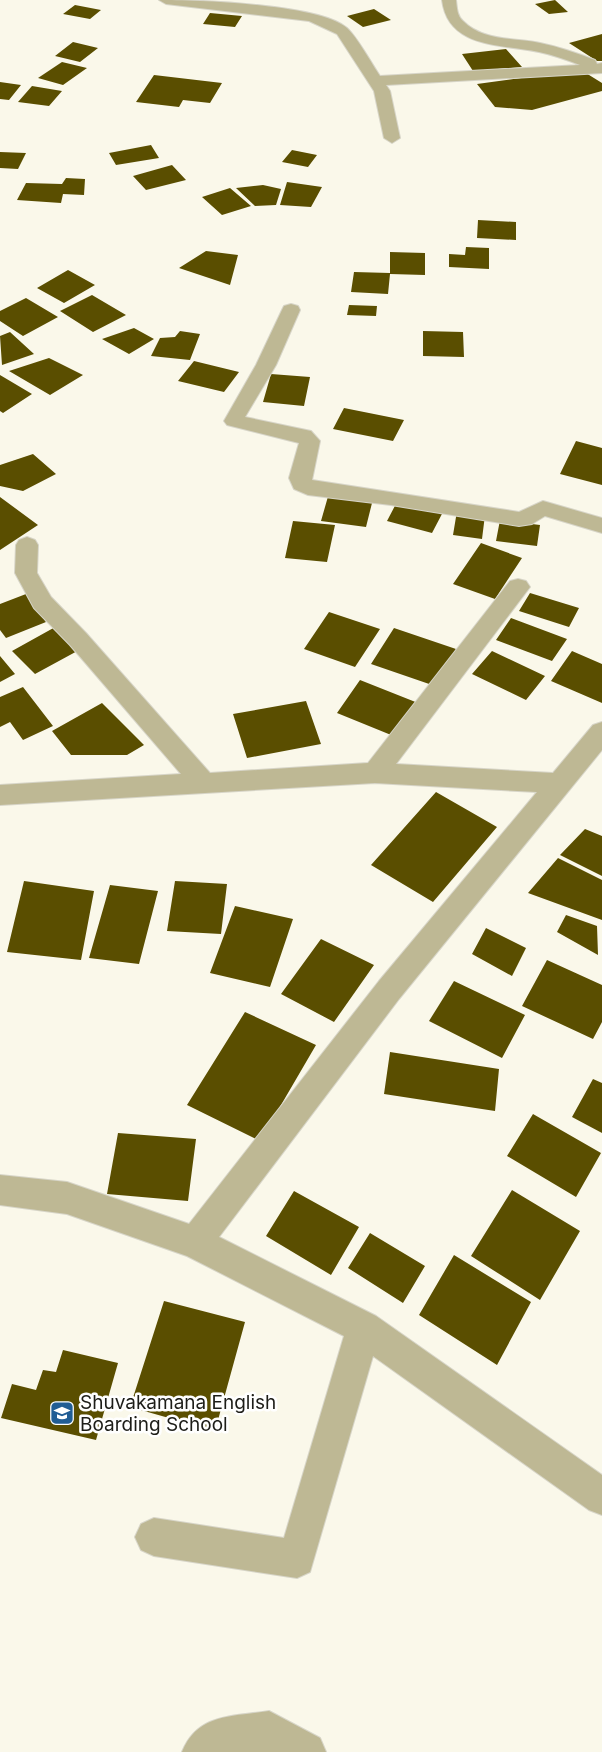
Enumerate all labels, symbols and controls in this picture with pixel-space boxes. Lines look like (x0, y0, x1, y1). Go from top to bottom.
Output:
place label: Shuvakamana English Boarding School (80, 1391, 276, 1436)
school or university icon: Shuvakamana English Boarding School (49, 1400, 75, 1426)

